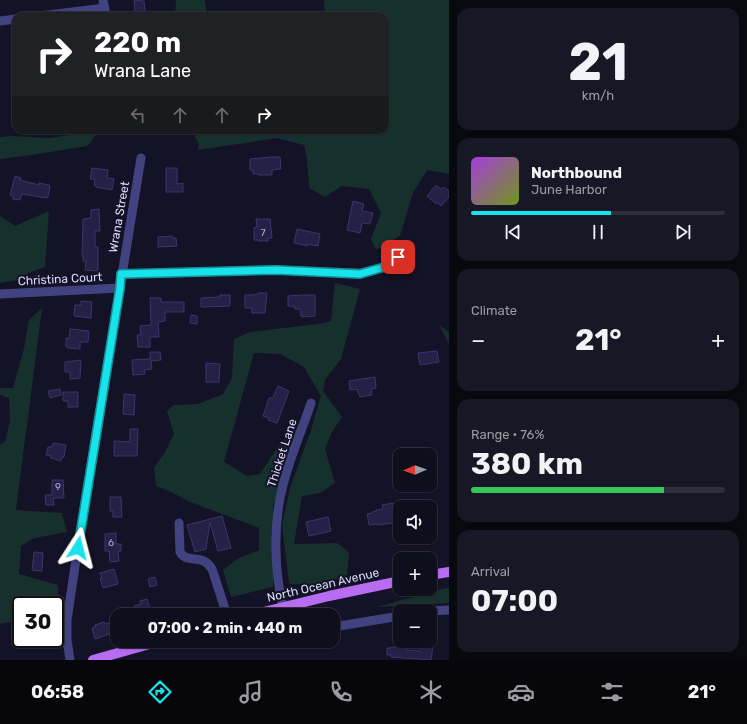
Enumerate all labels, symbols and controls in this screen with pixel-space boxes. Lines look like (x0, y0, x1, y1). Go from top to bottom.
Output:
text: 220 m (94, 26, 181, 59)
icon: right (28, 28, 80, 80)
text: 21 (568, 31, 628, 93)
text: Wrana Lane (94, 60, 191, 82)
text: km/h (582, 88, 614, 103)
icon: left (127, 104, 149, 126)
icon: ahead (169, 104, 191, 126)
icon: ahead (211, 104, 233, 126)
icon: right (253, 104, 275, 126)
text: Northbound (531, 164, 622, 182)
street label: Wrana Street (106, 180, 132, 254)
text: June Harbor (531, 182, 607, 197)
icon: previous (502, 221, 524, 243)
icon: pause (587, 221, 609, 243)
icon: next (672, 221, 694, 243)
house number: 7 (260, 227, 266, 239)
pin (381, 240, 415, 274)
icon: arrive (387, 246, 409, 268)
street label: Christina Court (17, 270, 103, 288)
text: Climate (471, 303, 517, 318)
text: 21° (575, 322, 622, 358)
text: − (471, 327, 485, 354)
text: + (711, 327, 725, 354)
street label: Thicket Lane (264, 417, 300, 489)
text: Range · 76% (471, 427, 544, 442)
text: 380 km (471, 446, 583, 482)
north arrow (393, 448, 437, 492)
map controls (393, 448, 437, 648)
house number: 9 (55, 481, 61, 493)
button: sound (393, 500, 437, 544)
position arrow (57, 527, 99, 569)
house number: 6 (108, 537, 114, 549)
button: + (393, 552, 437, 596)
text: Arrival (471, 564, 510, 579)
street label: North Ocean Avenue (266, 565, 381, 605)
text: 07:00 (471, 583, 558, 619)
speed limit sign: 30 (12, 596, 64, 648)
button: − (393, 604, 437, 648)
text: 07:00 · 2 min · 440 m (148, 619, 302, 637)
icon: directions (146, 678, 174, 706)
icon: music (237, 678, 265, 706)
icon: phone (327, 678, 355, 706)
icon: climate (417, 678, 445, 706)
icon: car (507, 678, 535, 706)
icon: filters (598, 678, 626, 706)
text: 06:58 (31, 681, 84, 703)
text: 21° (688, 681, 716, 703)

